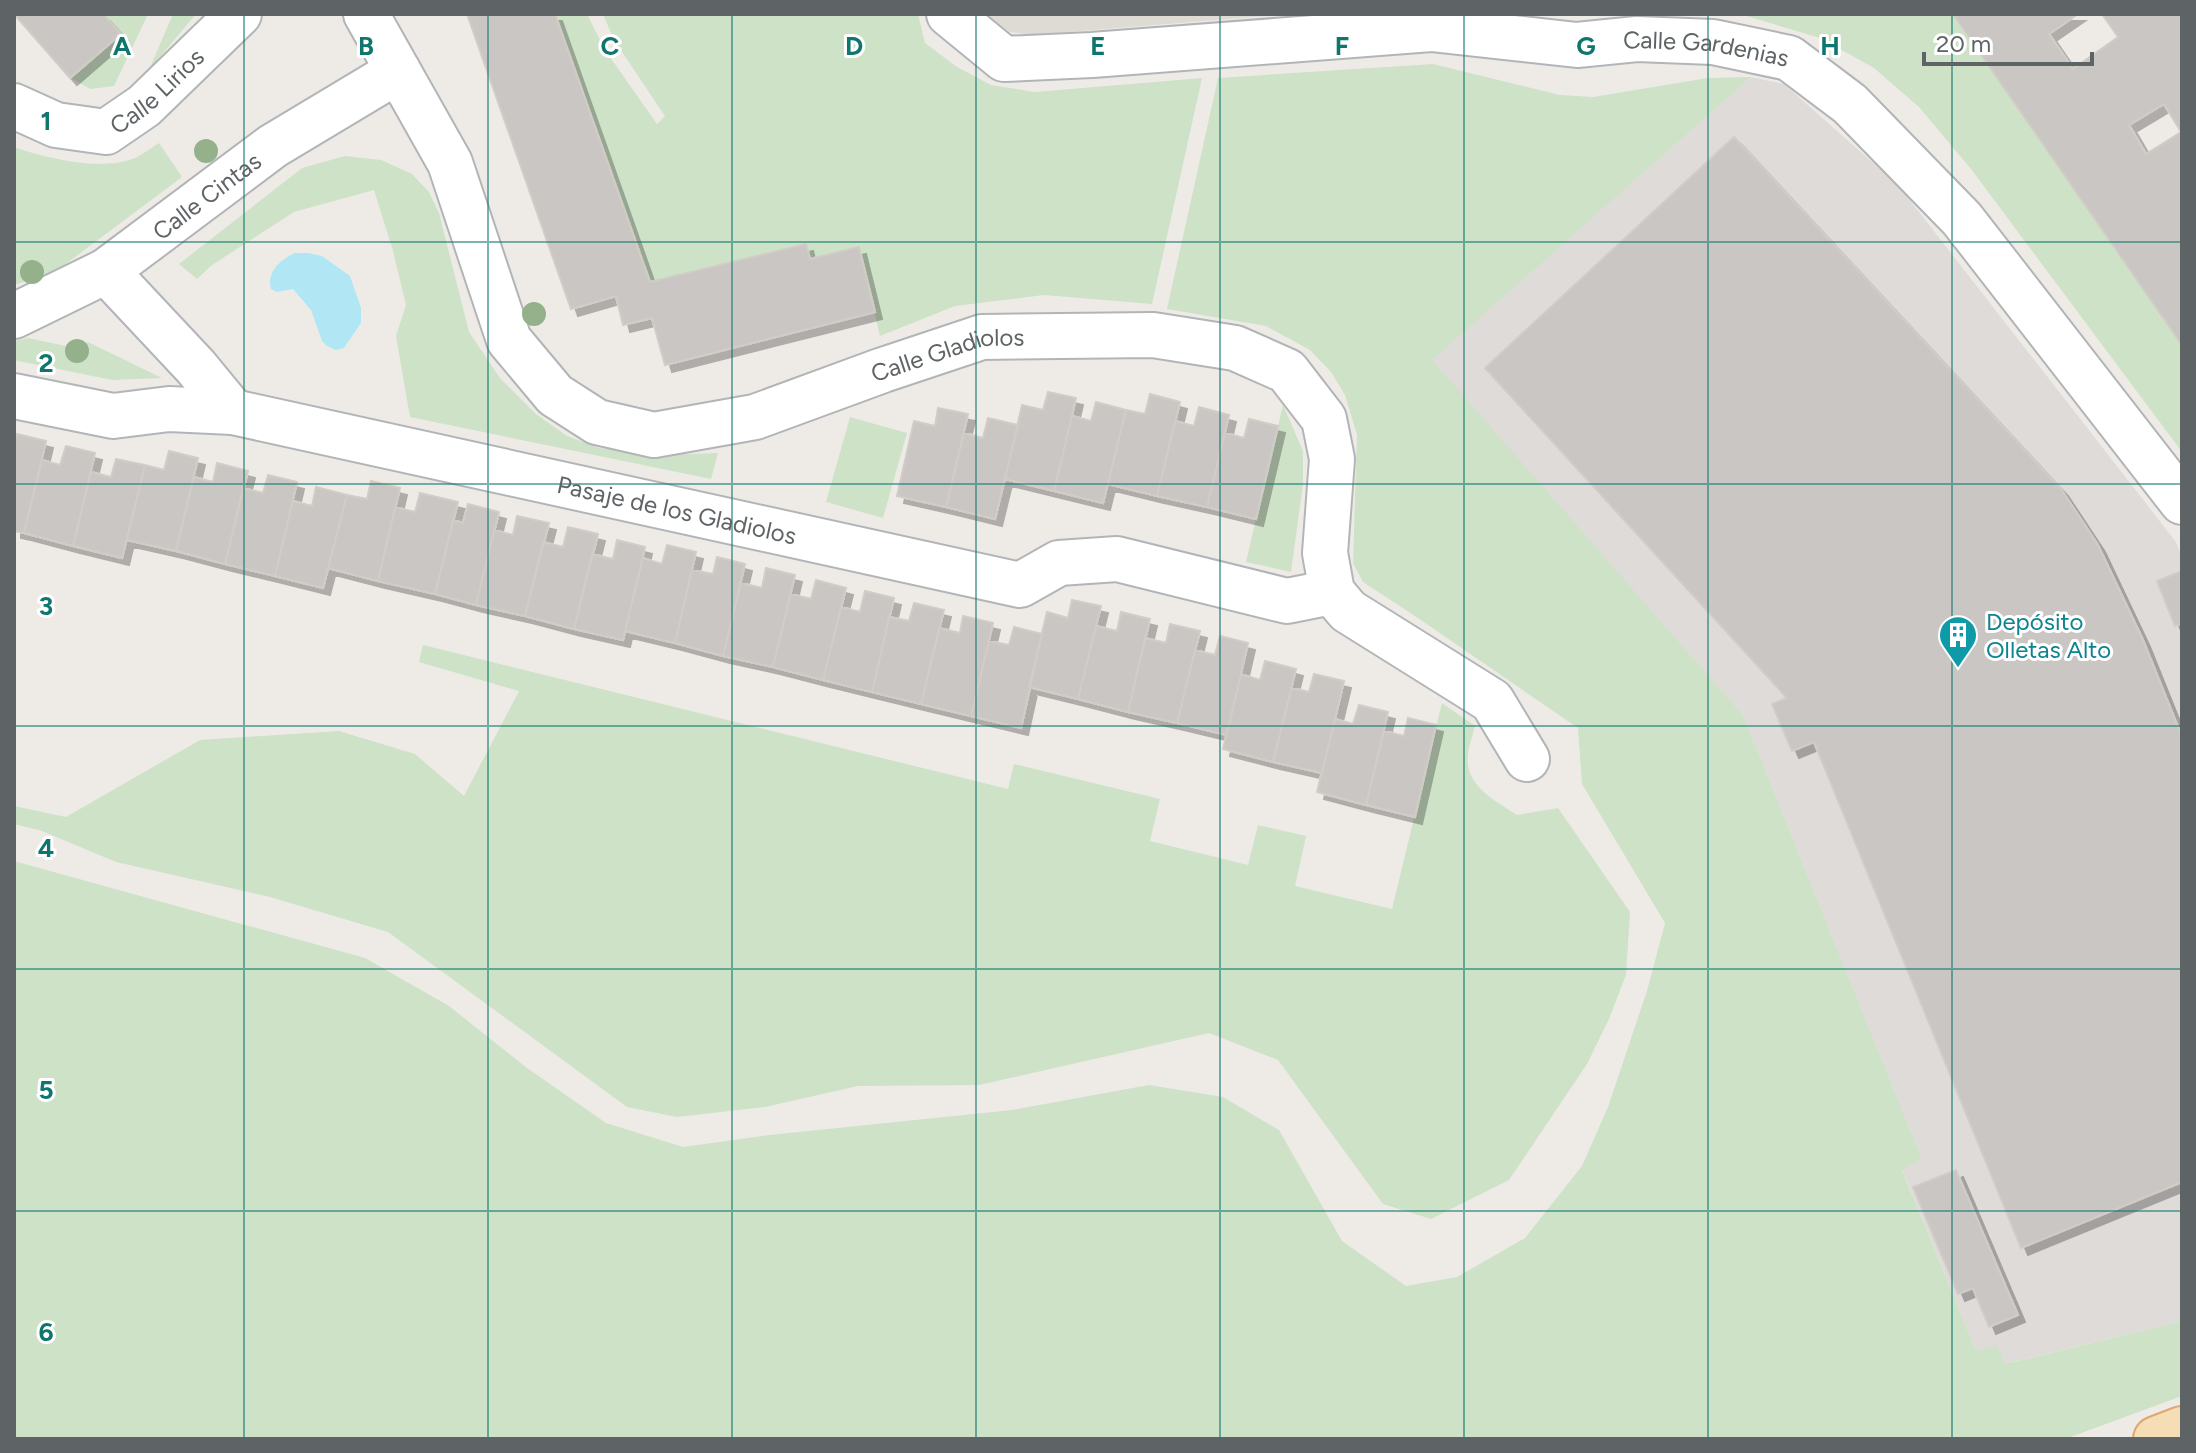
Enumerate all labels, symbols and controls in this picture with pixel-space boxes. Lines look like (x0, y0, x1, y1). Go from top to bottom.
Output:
scale bar (1924, 16, 2092, 66)
street label: Calle Gardenias (1622, 24, 1792, 72)
text: 20 m (1936, 29, 1991, 58)
text: A (113, 30, 132, 62)
text: B (358, 30, 374, 62)
text: C (601, 30, 620, 62)
text: D (845, 30, 863, 62)
text: E (1090, 30, 1106, 62)
text: F (1335, 30, 1349, 62)
text: G (1576, 30, 1596, 62)
text: H (1820, 30, 1840, 62)
street label: Calle Lirios (104, 42, 210, 140)
text: 1 (41, 105, 51, 137)
street label: Calle Cintas (147, 146, 266, 246)
street label: Calle Gladiolos (867, 322, 1025, 388)
text: 2 (38, 347, 54, 379)
street label: Pasaje de los Gladiolos (555, 469, 799, 550)
text: 3 (39, 590, 53, 622)
place label: Depósito Olletas Alto (1986, 607, 2111, 664)
building icon: Depósito Olletas Alto (1937, 614, 1979, 669)
text: 4 (38, 832, 54, 864)
text: 5 (38, 1074, 54, 1106)
text: 6 (38, 1316, 54, 1348)

